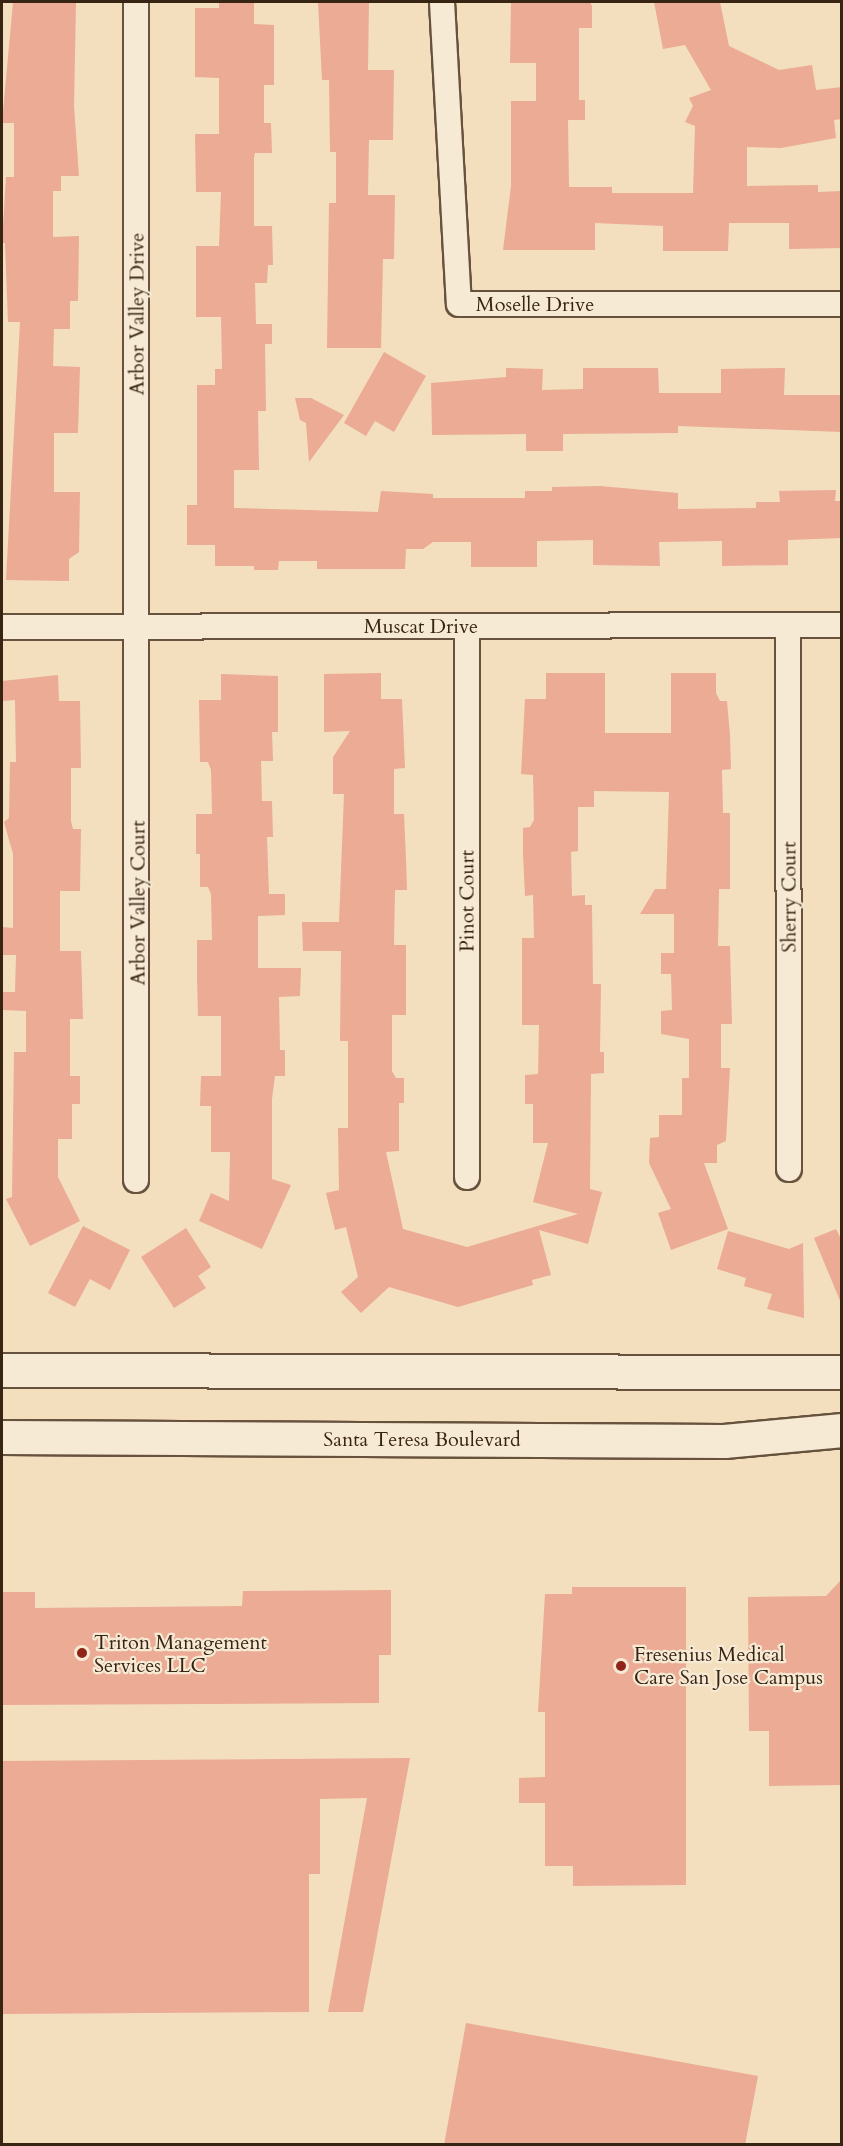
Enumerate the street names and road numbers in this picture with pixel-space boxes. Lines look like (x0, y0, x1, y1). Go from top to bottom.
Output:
street label: Arbor Valley Drive (125, 233, 149, 395)
street label: Moselle Drive (476, 292, 594, 316)
street label: Muscat Drive (364, 614, 478, 638)
street label: Arbor Valley Court (126, 821, 150, 985)
street label: Sherry Court (777, 841, 801, 953)
street label: Pinot Court (455, 850, 479, 952)
street label: Santa Teresa Boulevard (323, 1427, 521, 1451)

